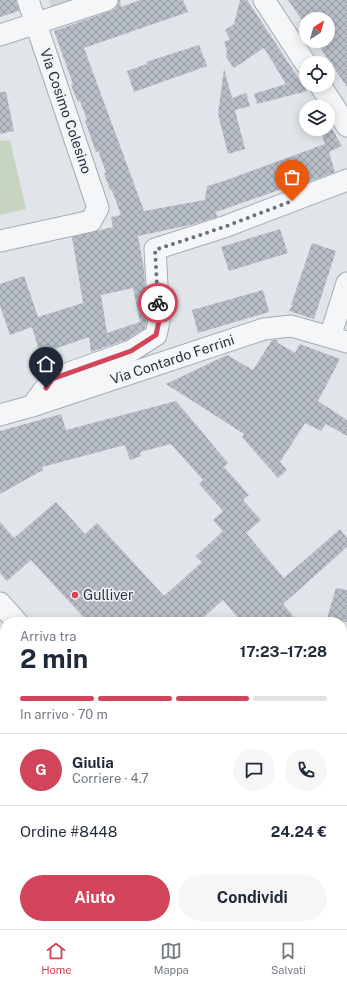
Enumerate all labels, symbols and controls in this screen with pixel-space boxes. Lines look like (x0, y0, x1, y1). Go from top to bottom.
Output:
north arrow (299, 12, 335, 48)
map controls (299, 12, 335, 136)
street label: Via Cosimo Colesino (37, 46, 95, 176)
button: locate (299, 56, 335, 92)
button: layers (299, 100, 335, 136)
pin (275, 160, 309, 201)
icon: bag (281, 166, 303, 188)
courier (138, 283, 178, 323)
icon: bike (147, 292, 169, 314)
street label: Via Contardo Ferrini (108, 331, 236, 387)
pin (29, 347, 63, 388)
icon: home (35, 353, 57, 375)
place label: Gulliver (83, 587, 133, 603)
marker: Gulliver (70, 590, 80, 600)
text: Arriva tra (20, 629, 76, 644)
text: 2 min (20, 643, 88, 674)
text: 17:23–17:28 (240, 643, 327, 660)
text: In arrivo · 70 m (20, 707, 108, 722)
button: chat (233, 749, 275, 791)
button: phone (285, 749, 327, 791)
text: Giulia (72, 754, 114, 771)
text: G (35, 761, 47, 778)
text: Corriere · 4.7 (72, 771, 149, 786)
text: Ordine #8448 (20, 823, 118, 840)
text: 24.24 € (271, 823, 327, 840)
button: Aiuto (20, 875, 170, 921)
button: Condividi (178, 875, 327, 921)
tab: Home (41, 940, 71, 976)
tab: Mappa (154, 940, 189, 976)
tab: Salvati (271, 940, 306, 976)

